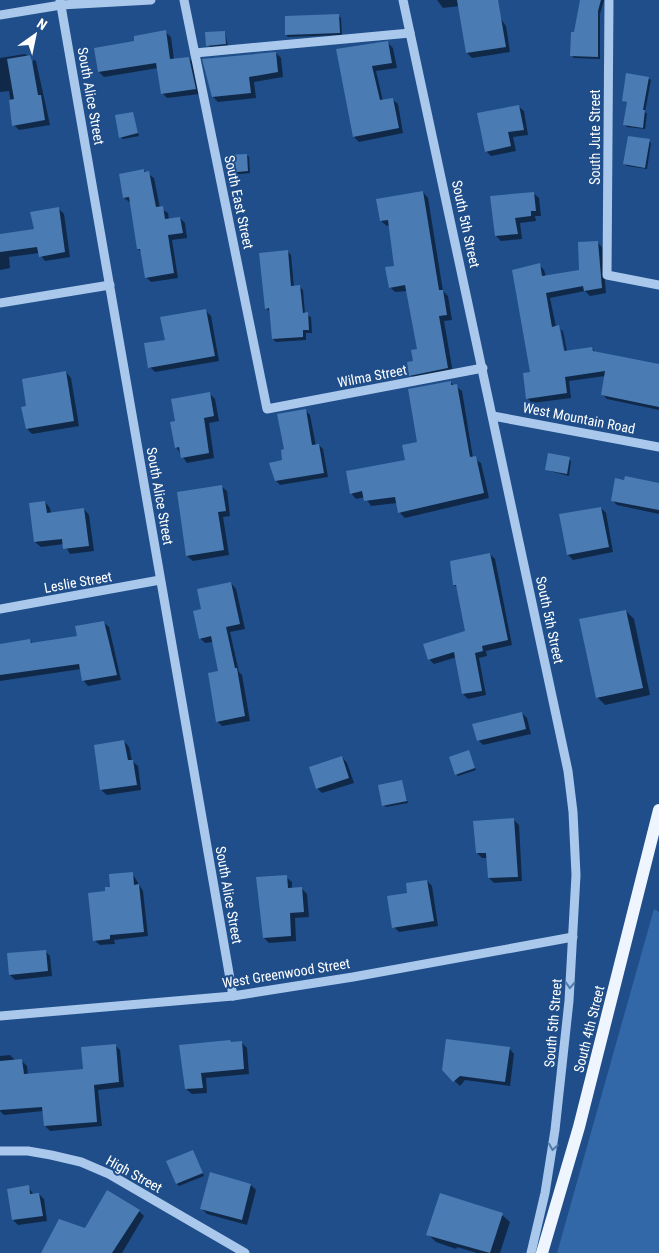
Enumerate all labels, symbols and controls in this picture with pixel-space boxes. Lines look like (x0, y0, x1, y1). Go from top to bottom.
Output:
north arrow (10, 10, 60, 60)
text: N (34, 15, 50, 33)
street label: South Alice Street (75, 46, 107, 146)
street label: South Jute Street (587, 89, 603, 185)
street label: South East Street (221, 154, 257, 250)
street label: South 5th Street (449, 179, 483, 269)
street label: Wilma Street (336, 361, 408, 391)
street label: West Mountain Road (521, 399, 637, 437)
street label: South Alice Street (144, 446, 176, 546)
street label: Leslie Street (43, 568, 113, 596)
street label: South 5th Street (533, 575, 567, 665)
street label: South Alice Street (213, 845, 245, 945)
street label: West Greenwood Street (221, 955, 351, 991)
street label: South 5th Street (541, 978, 565, 1068)
one-way arrow (565, 982, 576, 990)
street label: South 4th Street (570, 984, 608, 1074)
one-way arrow (548, 1142, 558, 1151)
street label: High Street (103, 1152, 165, 1196)

